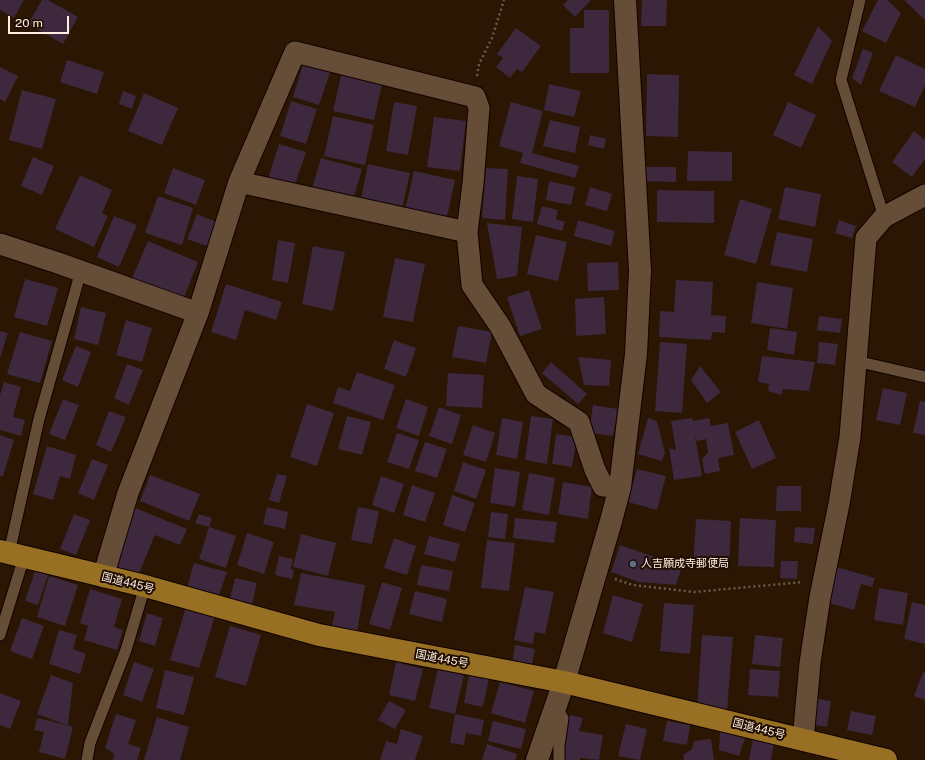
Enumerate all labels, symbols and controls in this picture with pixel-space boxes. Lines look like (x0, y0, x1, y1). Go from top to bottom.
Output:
scale bar (10, 8, 71, 34)
text: 20 m (15, 16, 43, 30)
place label: 人吉願成寺郵便局 (641, 557, 729, 571)
marker: 人吉願成寺郵便局 (628, 559, 638, 569)
street label: 国道445号 (100, 570, 156, 596)
street label: 国道445号 (414, 647, 470, 671)
street label: 国道445号 (731, 716, 787, 742)

